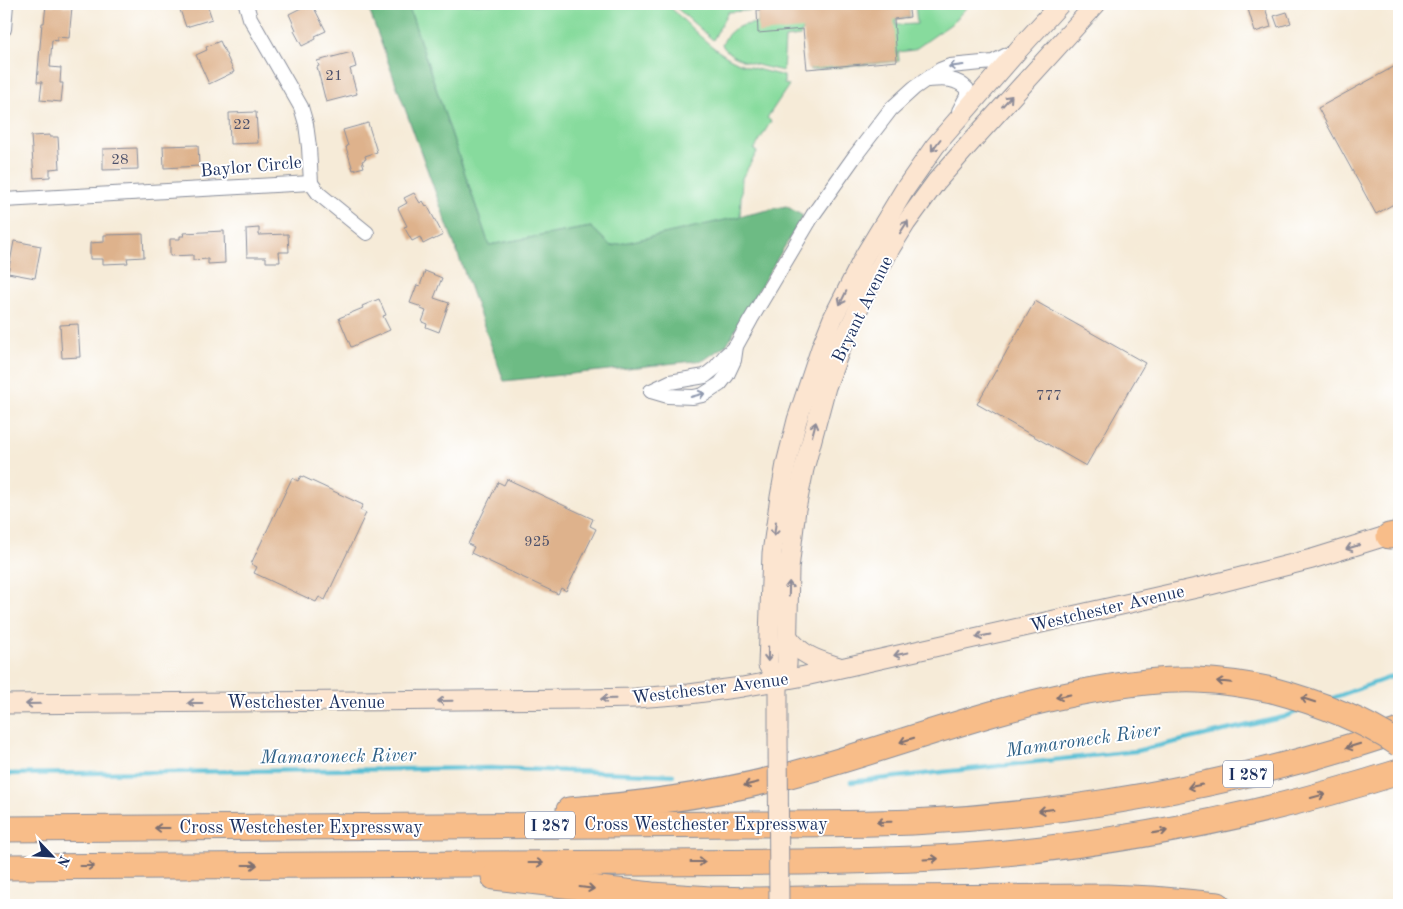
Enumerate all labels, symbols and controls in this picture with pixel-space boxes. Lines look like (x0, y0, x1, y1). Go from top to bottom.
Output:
one-way arrow (948, 61, 964, 71)
house number: 21 (325, 69, 343, 84)
one-way arrow (1002, 95, 1013, 108)
house number: 22 (233, 118, 251, 133)
one-way arrow (930, 138, 941, 151)
house number: 28 (111, 153, 129, 168)
street label: Baylor Circle (199, 154, 303, 180)
one-way arrow (899, 220, 909, 234)
street label: Bryant Avenue (829, 253, 896, 365)
one-way arrow (838, 290, 847, 305)
house number: 777 (1036, 389, 1062, 404)
one-way arrow (690, 390, 706, 399)
one-way arrow (810, 421, 819, 437)
one-way arrow (770, 520, 780, 536)
house number: 925 (524, 535, 550, 550)
one-way arrow (1345, 542, 1361, 552)
one-way arrow (784, 581, 794, 597)
street label: Westchester Avenue (1028, 582, 1186, 635)
one-way arrow (975, 632, 991, 641)
one-way arrow (764, 646, 773, 662)
one-way arrow (893, 650, 909, 659)
street label: Westchester Avenue (631, 670, 790, 708)
one-way arrow (1217, 677, 1233, 687)
one-way arrow (1056, 691, 1072, 701)
street label: Westchester Avenue (227, 694, 385, 712)
one-way arrow (600, 694, 616, 704)
one-way arrow (1301, 695, 1317, 705)
one-way arrow (437, 696, 454, 706)
one-way arrow (187, 698, 204, 708)
one-way arrow (25, 699, 41, 709)
water label: Mamaroneck River (1004, 721, 1163, 762)
one-way arrow (899, 735, 915, 745)
one-way arrow (1345, 742, 1361, 752)
water label: Mamaroneck River (259, 747, 417, 768)
road number: I 287 (1223, 761, 1273, 788)
one-way arrow (743, 780, 759, 789)
one-way arrow (1188, 781, 1204, 791)
one-way arrow (1310, 791, 1326, 800)
one-way arrow (1038, 805, 1054, 815)
road number: I 287 (525, 812, 575, 838)
street label: Cross Westchester Expressway (584, 816, 828, 834)
one-way arrow (876, 817, 892, 827)
street label: Cross Westchester Expressway (179, 819, 423, 837)
one-way arrow (154, 823, 170, 833)
one-way arrow (1151, 826, 1167, 836)
north arrow (28, 832, 78, 882)
text: N (54, 853, 71, 869)
one-way arrow (922, 854, 938, 863)
one-way arrow (690, 857, 706, 867)
one-way arrow (527, 858, 543, 868)
one-way arrow (242, 860, 258, 870)
one-way arrow (79, 861, 95, 871)
one-way arrow (579, 883, 595, 893)

